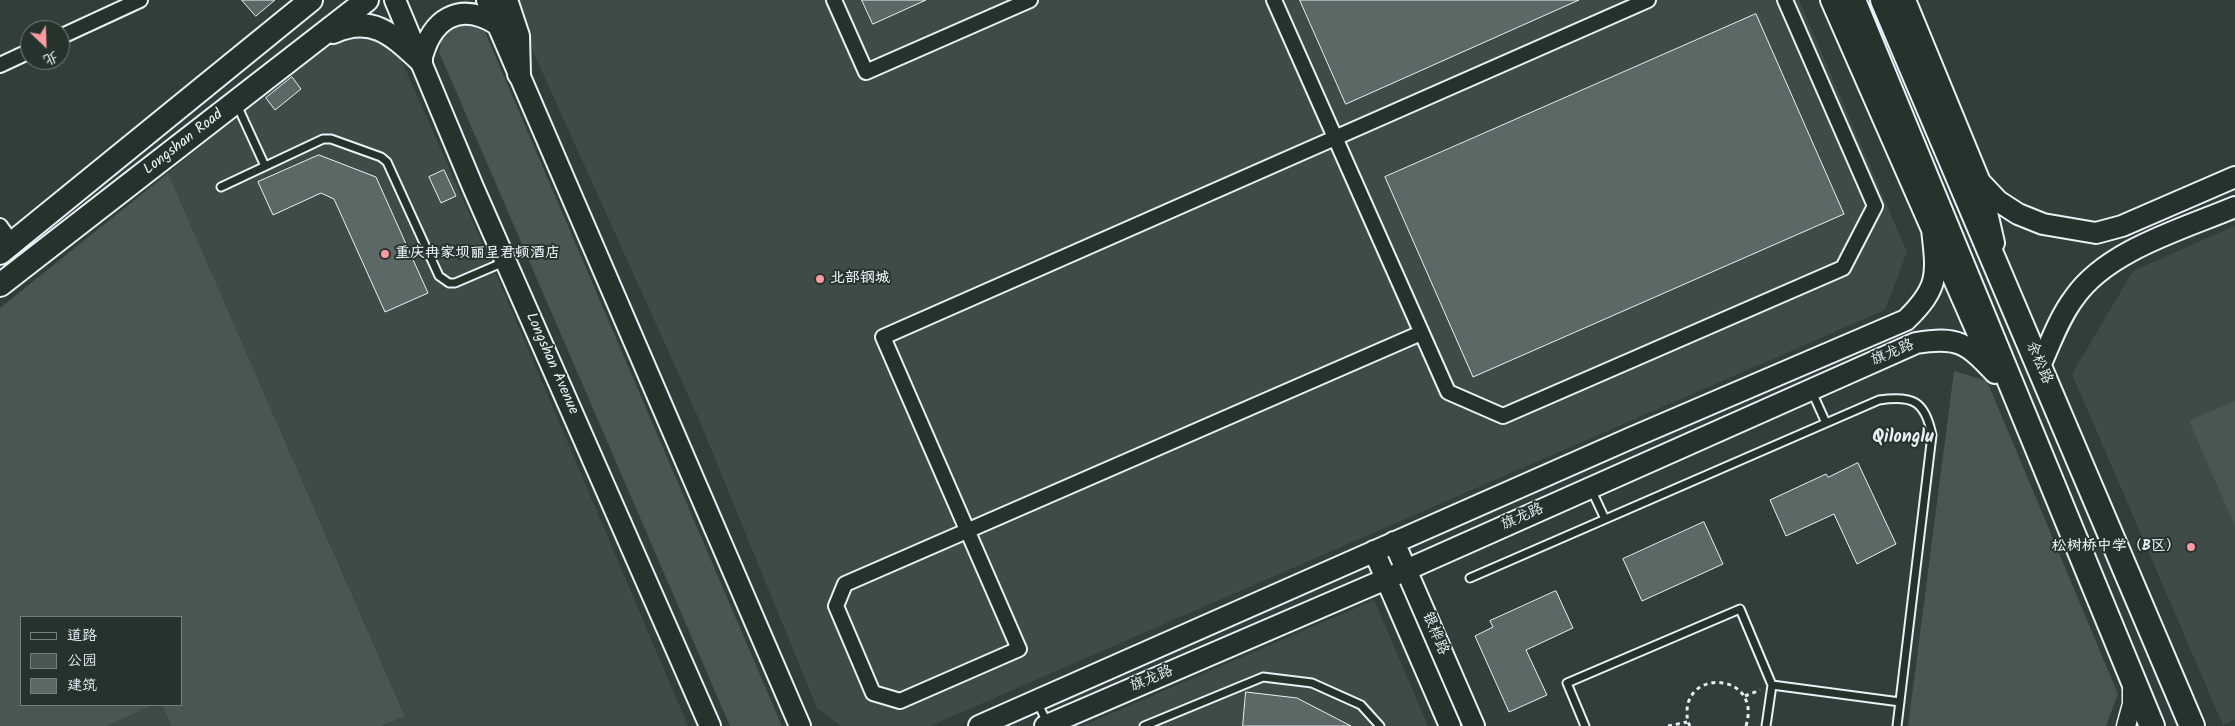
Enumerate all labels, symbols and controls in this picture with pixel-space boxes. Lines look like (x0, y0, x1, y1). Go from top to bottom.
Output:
north arrow (20, 20, 70, 70)
text: 北 (40, 45, 62, 71)
street label: Longshan Road (141, 106, 227, 180)
place label: 重庆冉家坝丽呈君顿酒店 (395, 245, 560, 263)
marker: 重庆冉家坝丽呈君顿酒店 (379, 248, 391, 260)
place label: 北部钢城 (830, 270, 890, 288)
marker: 北部钢城 (814, 273, 826, 285)
street label: Longshan Avenue (520, 310, 582, 418)
street label: 旗龙路 (1869, 337, 1917, 371)
street label: 余松路 (2021, 339, 2055, 387)
district label: Qilonglu (1872, 428, 1934, 450)
street label: 旗龙路 (1499, 501, 1547, 535)
place label: 松树桥中学（B区） (2052, 538, 2181, 556)
marker: 松树桥中学（B区） (2185, 541, 2197, 553)
street label: 银桦路 (1417, 610, 1451, 658)
legend (20, 616, 182, 706)
text: 道路 (67, 624, 97, 648)
text: 公园 (67, 649, 97, 673)
street label: 旗龙路 (1128, 663, 1176, 697)
text: 建筑 (67, 674, 97, 698)

